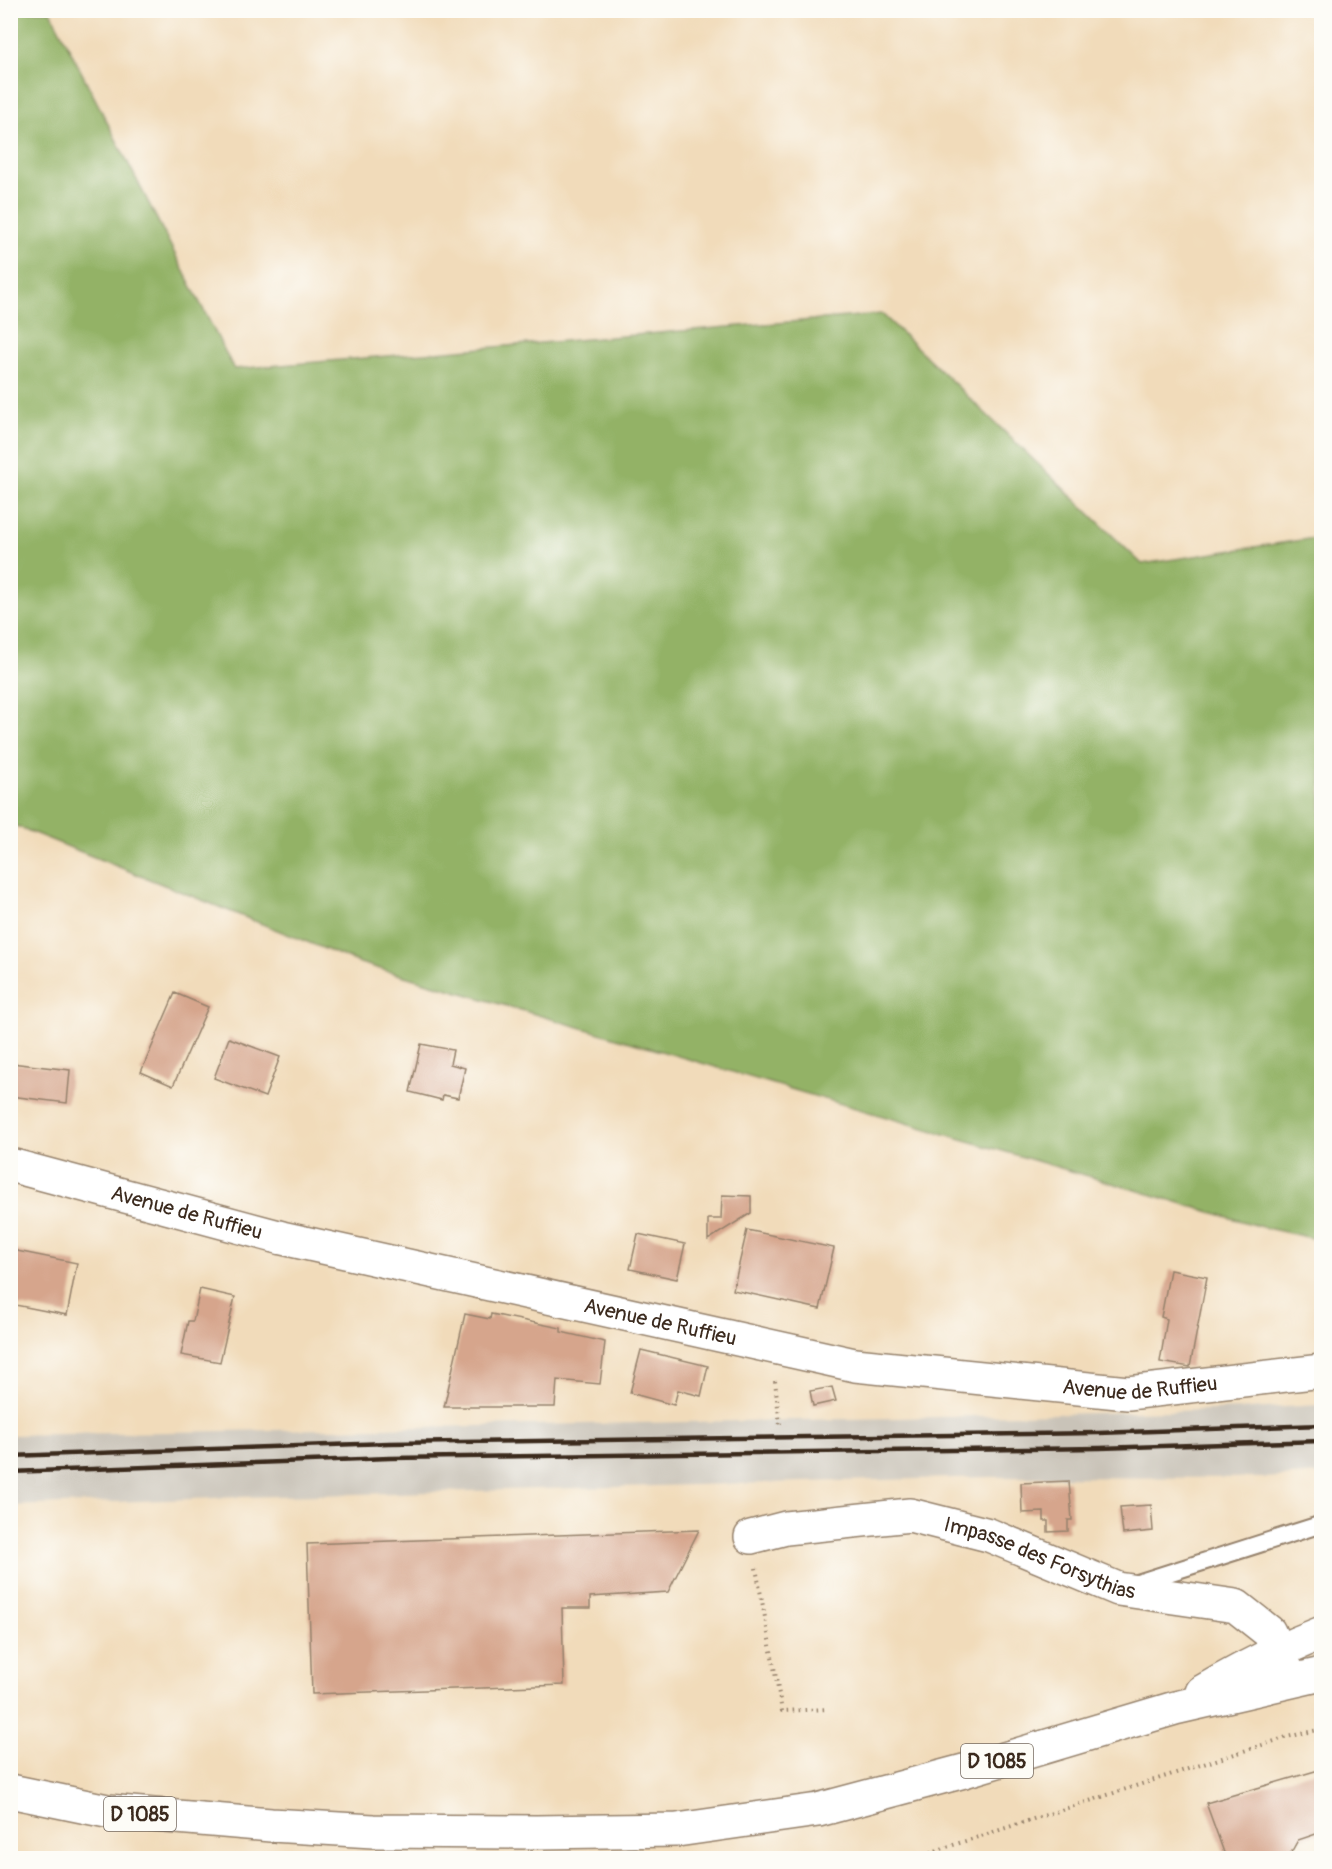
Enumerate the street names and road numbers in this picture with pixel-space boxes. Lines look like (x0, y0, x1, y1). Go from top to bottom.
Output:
street label: Avenue de Ruffieu (108, 1179, 265, 1246)
street label: Avenue de Ruffieu (581, 1292, 739, 1352)
street label: Avenue de Ruffieu (1061, 1369, 1219, 1407)
street label: Impasse des Forsythias (941, 1511, 1138, 1605)
road number: D 1085 (961, 1744, 1033, 1778)
road number: D 1085 (104, 1797, 176, 1831)

